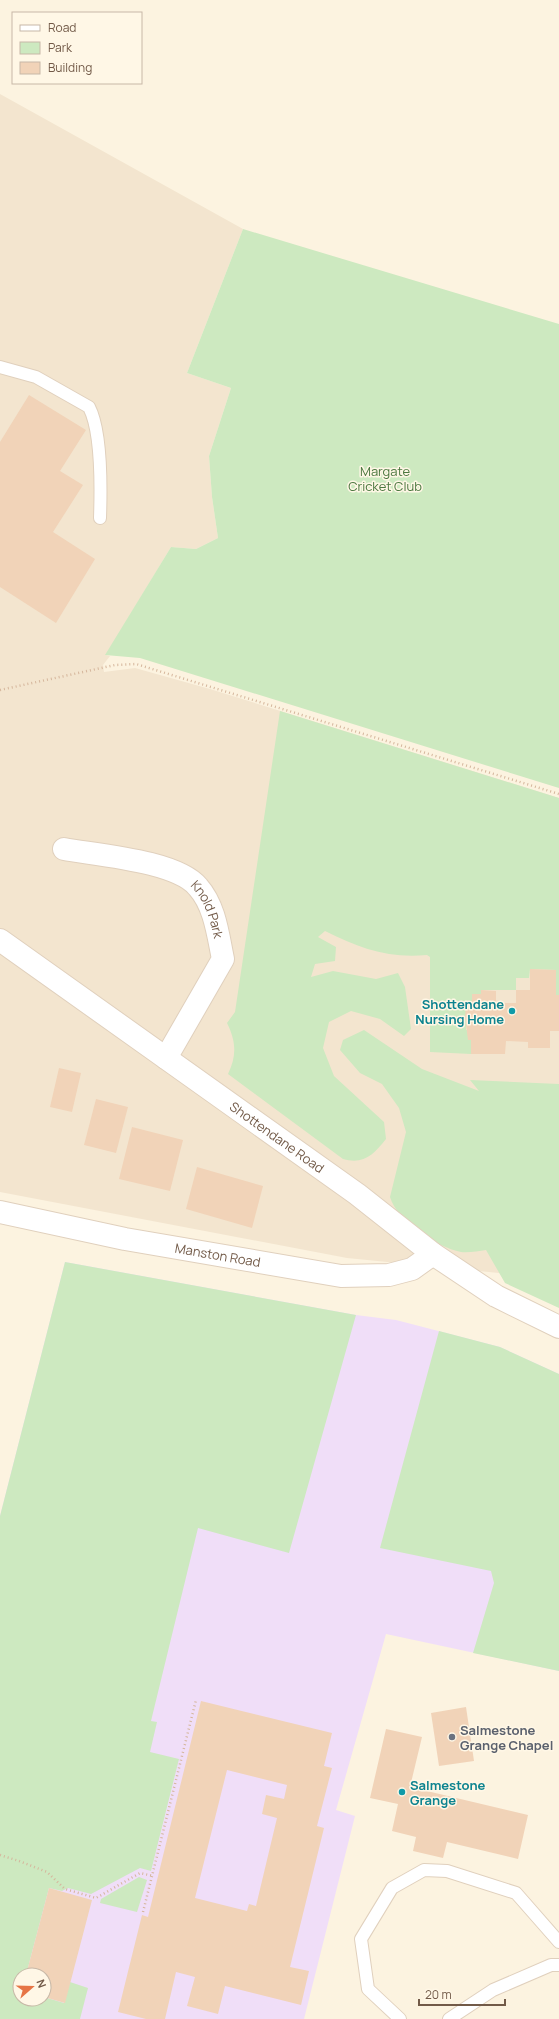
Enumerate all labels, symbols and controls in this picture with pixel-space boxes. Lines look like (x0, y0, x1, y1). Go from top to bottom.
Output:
legend (12, 12, 142, 84)
text: Road (48, 19, 76, 36)
text: Park (48, 39, 73, 56)
text: Building (48, 59, 92, 76)
park label: Margate Cricket Club (348, 462, 422, 495)
street label: Knold Park (187, 876, 228, 940)
place label: Shottendane Nursing Home (415, 995, 504, 1028)
marker: Shottendane Nursing Home (507, 1006, 517, 1016)
street label: Shottendane Road (226, 1097, 328, 1177)
street label: Manston Road (174, 1239, 262, 1271)
place label: Salmestone Grange Chapel (460, 1721, 553, 1754)
marker: Salmestone Grange Chapel (447, 1732, 457, 1742)
place label: Salmestone Grange (410, 1776, 485, 1809)
marker: Salmestone Grange (397, 1787, 407, 1797)
north arrow (12, 1967, 52, 2007)
text: N (33, 1977, 50, 1990)
scale bar (419, 1981, 505, 2007)
text: 20 m (425, 1986, 452, 2003)

